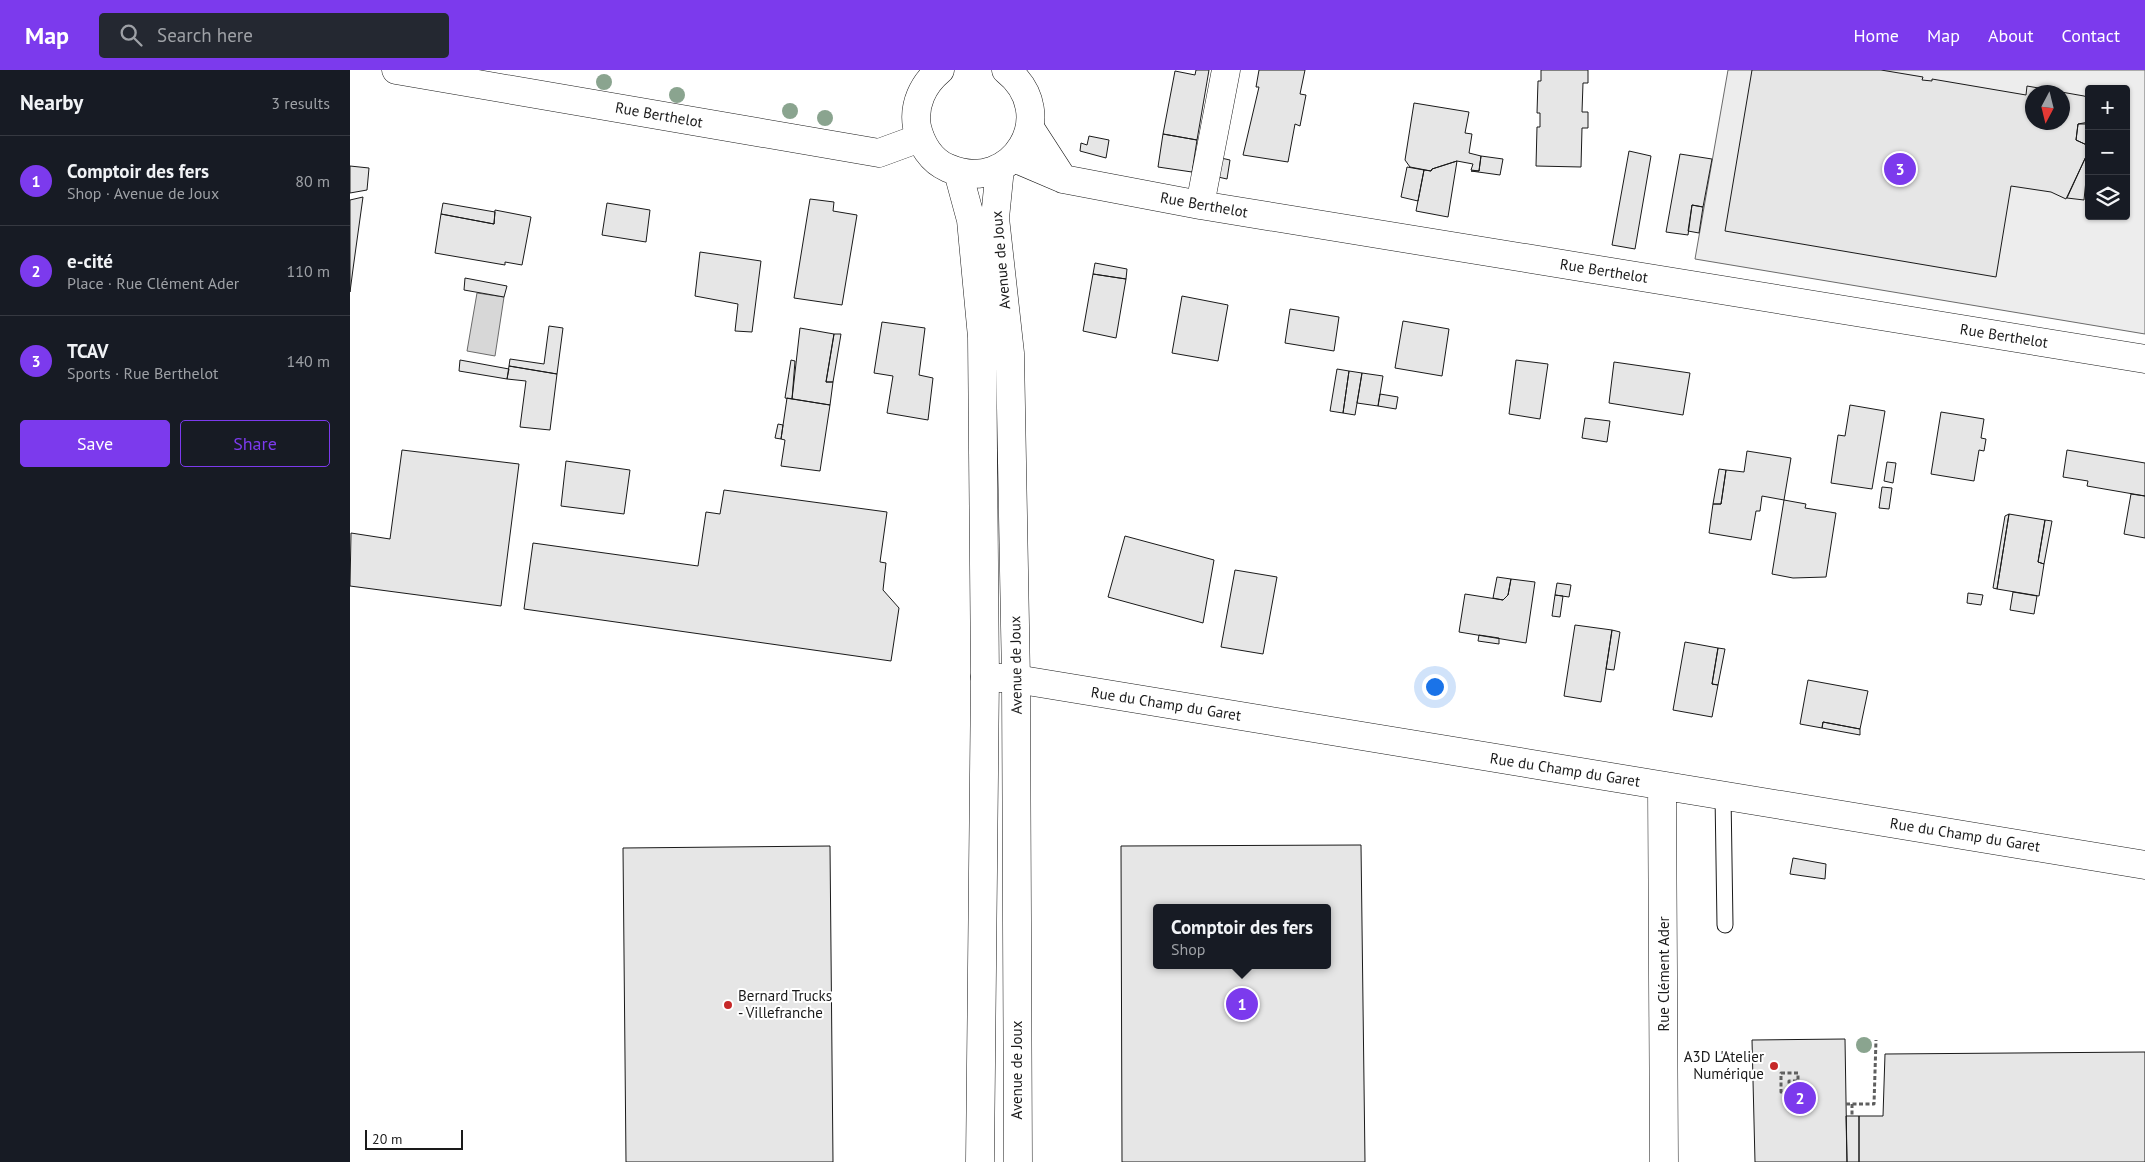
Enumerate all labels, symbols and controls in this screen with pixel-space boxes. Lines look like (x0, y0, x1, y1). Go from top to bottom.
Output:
search box (99, 13, 449, 58)
text: Map (25, 20, 69, 51)
icon: search (117, 21, 145, 49)
text: Search here (157, 23, 253, 47)
text: Home (1853, 24, 1899, 47)
text: Map (1927, 24, 1960, 47)
text: About (1988, 24, 2034, 47)
text: Contact (2062, 24, 2120, 47)
north arrow (2025, 85, 2070, 130)
map controls (2085, 85, 2130, 220)
button: + (2085, 85, 2130, 130)
text: Nearby (20, 89, 83, 116)
text: 3 results (271, 93, 330, 113)
street label: Rue Berthelot (614, 97, 704, 132)
button: − (2085, 130, 2130, 175)
pin: 3 (1884, 150, 1916, 188)
text: Comptoir des fers (67, 159, 209, 183)
text: 1 (31, 171, 41, 191)
text: 80 m (295, 171, 330, 191)
button: layers (2085, 175, 2130, 220)
text: Shop · Avenue de Joux (67, 183, 219, 203)
street label: Rue Berthelot (1159, 187, 1249, 222)
street label: Avenue de Joux (987, 210, 1014, 310)
text: e-cité (67, 249, 113, 273)
street label: Rue Berthelot (1559, 254, 1649, 287)
text: 2 (31, 261, 41, 281)
text: 110 m (287, 261, 330, 281)
text: Place · Rue Clément Ader (67, 273, 239, 293)
street label: Rue Berthelot (1959, 319, 2049, 352)
text: TCAV (67, 339, 108, 363)
text: 3 (31, 351, 41, 371)
text: 140 m (287, 351, 330, 371)
text: Sports · Rue Berthelot (67, 363, 218, 383)
button: Save (20, 420, 170, 467)
button: Share (180, 420, 330, 467)
street label: Avenue de Joux (1005, 615, 1026, 715)
your location (1422, 674, 1448, 700)
street label: Rue du Champ du Garet (1090, 682, 1243, 725)
street label: Rue du Champ du Garet (1489, 748, 1642, 791)
street label: Rue du Champ du Garet (1889, 813, 2042, 856)
popup (1153, 904, 1331, 969)
text: Comptoir des fers (1171, 915, 1313, 939)
street label: Rue Clément Ader (1654, 916, 1673, 1032)
text: Shop (1171, 939, 1205, 959)
pin: 1 (1226, 985, 1258, 1023)
place label: Bernard Trucks - Villefranche (738, 986, 832, 1022)
marker: Bernard Trucks - Villefranche (722, 999, 734, 1011)
street label: Avenue de Joux (1007, 1020, 1026, 1119)
place label: A3D L'Atelier Numérique (1684, 1047, 1764, 1083)
marker: A3D L'Atelier Numérique (1768, 1060, 1780, 1072)
pin: 2 (1784, 1079, 1816, 1117)
scale bar (365, 1127, 462, 1150)
text: 20 m (372, 1130, 402, 1148)

